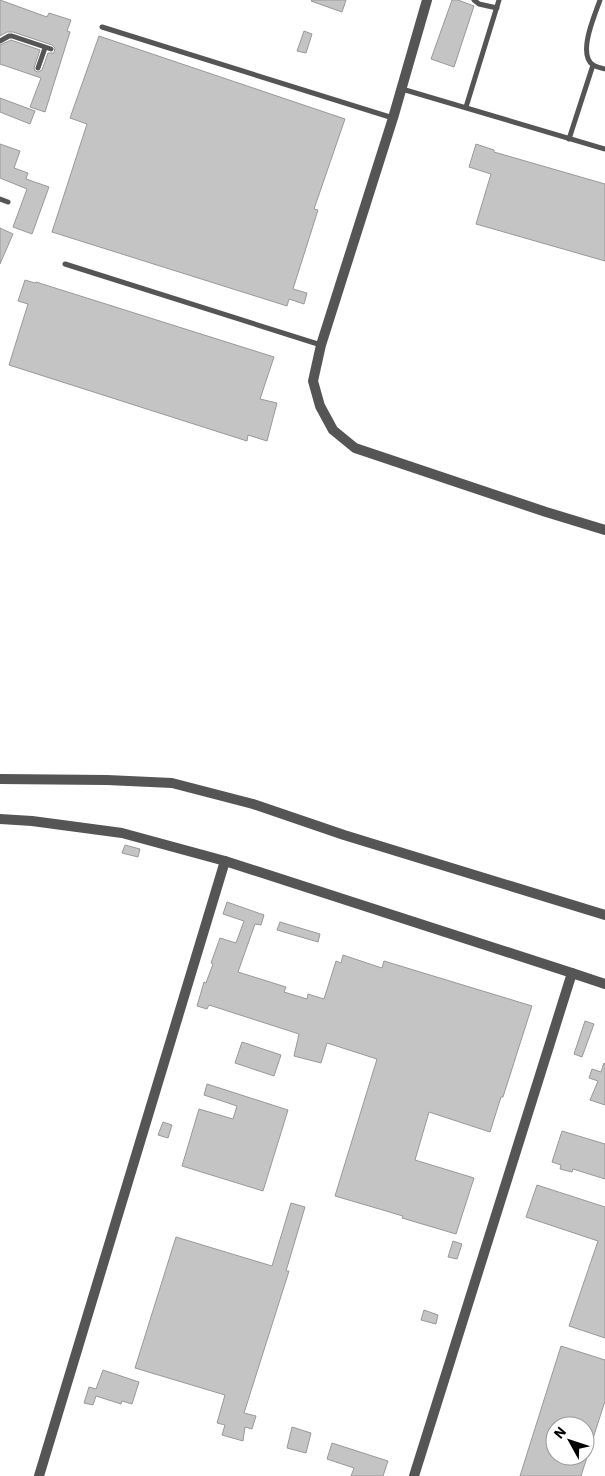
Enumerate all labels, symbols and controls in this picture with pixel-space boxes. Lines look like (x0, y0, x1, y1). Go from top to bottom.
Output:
north arrow (545, 1416, 595, 1466)
text: N (550, 1423, 570, 1442)

